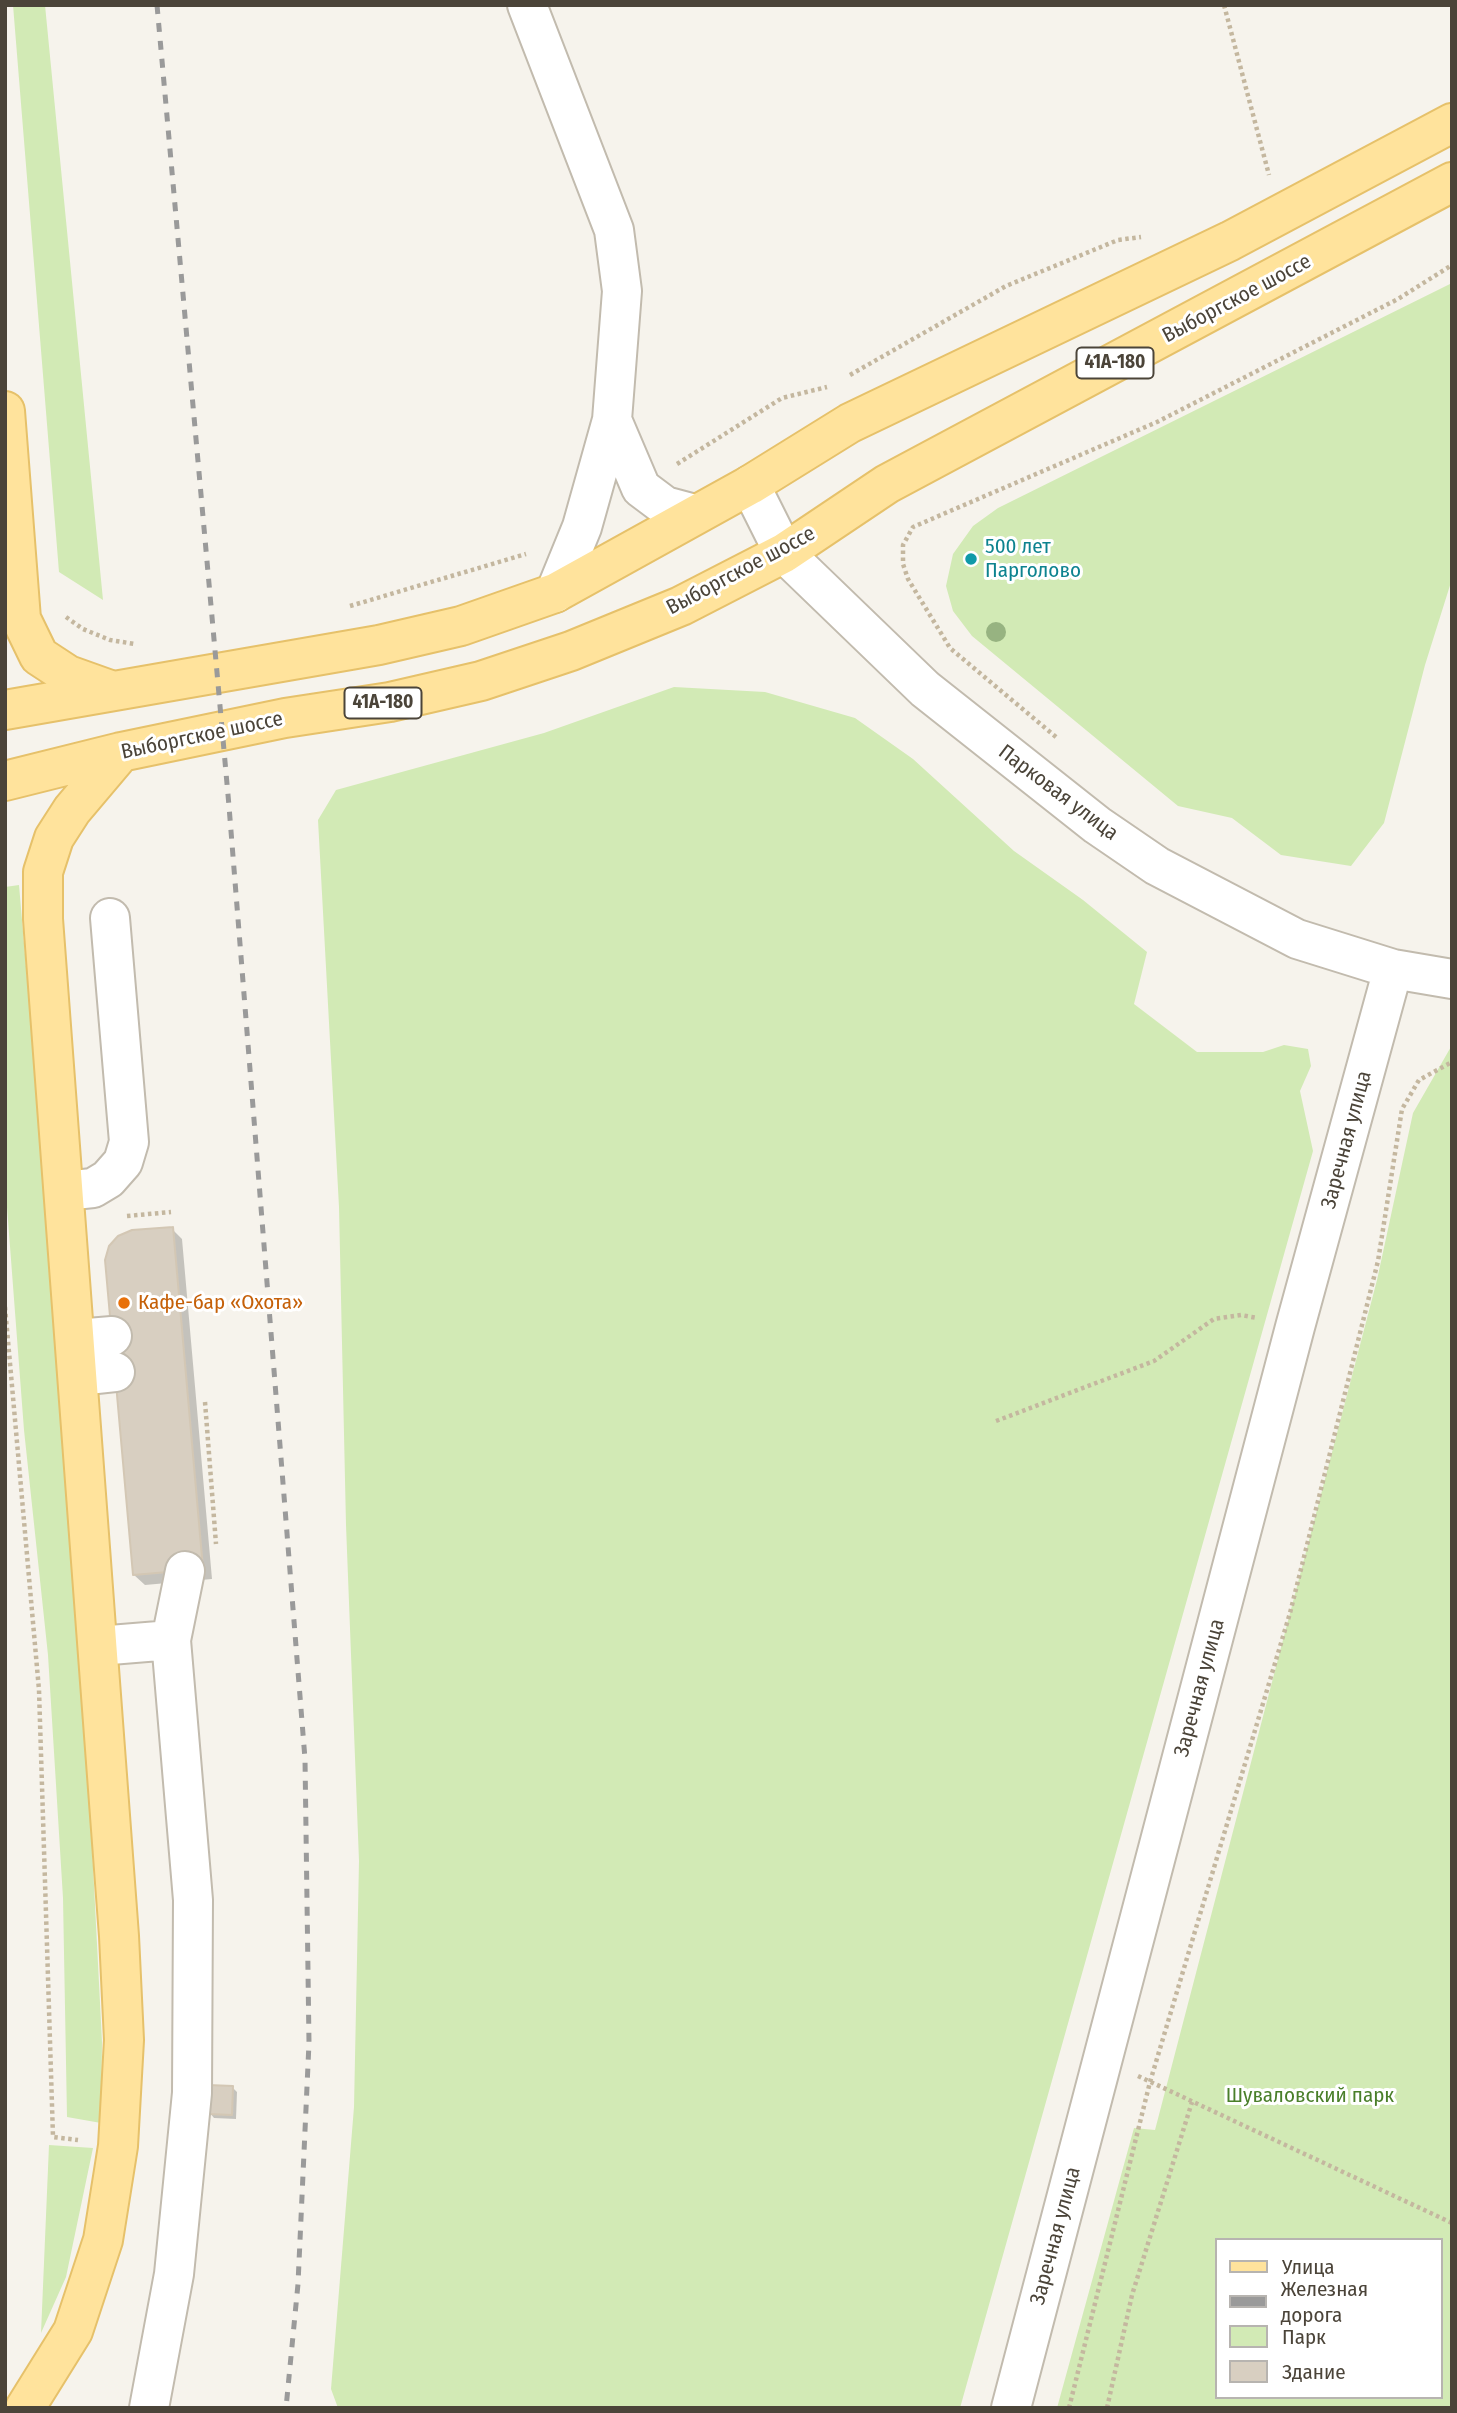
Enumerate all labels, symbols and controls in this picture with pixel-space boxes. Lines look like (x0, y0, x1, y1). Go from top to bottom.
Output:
street label: Выборгское шоссе (1158, 249, 1316, 349)
road number: 41А-180 (1076, 348, 1154, 378)
street label: Выборгское шоссе (662, 521, 820, 621)
place label: 500 лет Парголово (985, 534, 1081, 584)
marker: 500 лет Парголово (963, 551, 979, 567)
road number: 41А-180 (344, 688, 422, 718)
street label: Выборгское шоссе (119, 707, 285, 765)
street label: Парковая улица (993, 740, 1123, 846)
street label: Заречная улица (1317, 1068, 1377, 1212)
place label: Кафе-бар «Охота» (138, 1290, 303, 1316)
marker: Кафе-бар «Охота» (116, 1295, 132, 1311)
street label: Заречная улица (1170, 1616, 1230, 1760)
park label: Шуваловский парк (1226, 2083, 1394, 2109)
street label: Заречная улица (1026, 2164, 1086, 2308)
legend (1216, 2238, 1443, 2399)
text: Улица (1282, 2254, 1335, 2280)
text: Железная дорога (1281, 2276, 1368, 2328)
text: Парк (1282, 2324, 1326, 2350)
text: Здание (1282, 2359, 1346, 2385)

